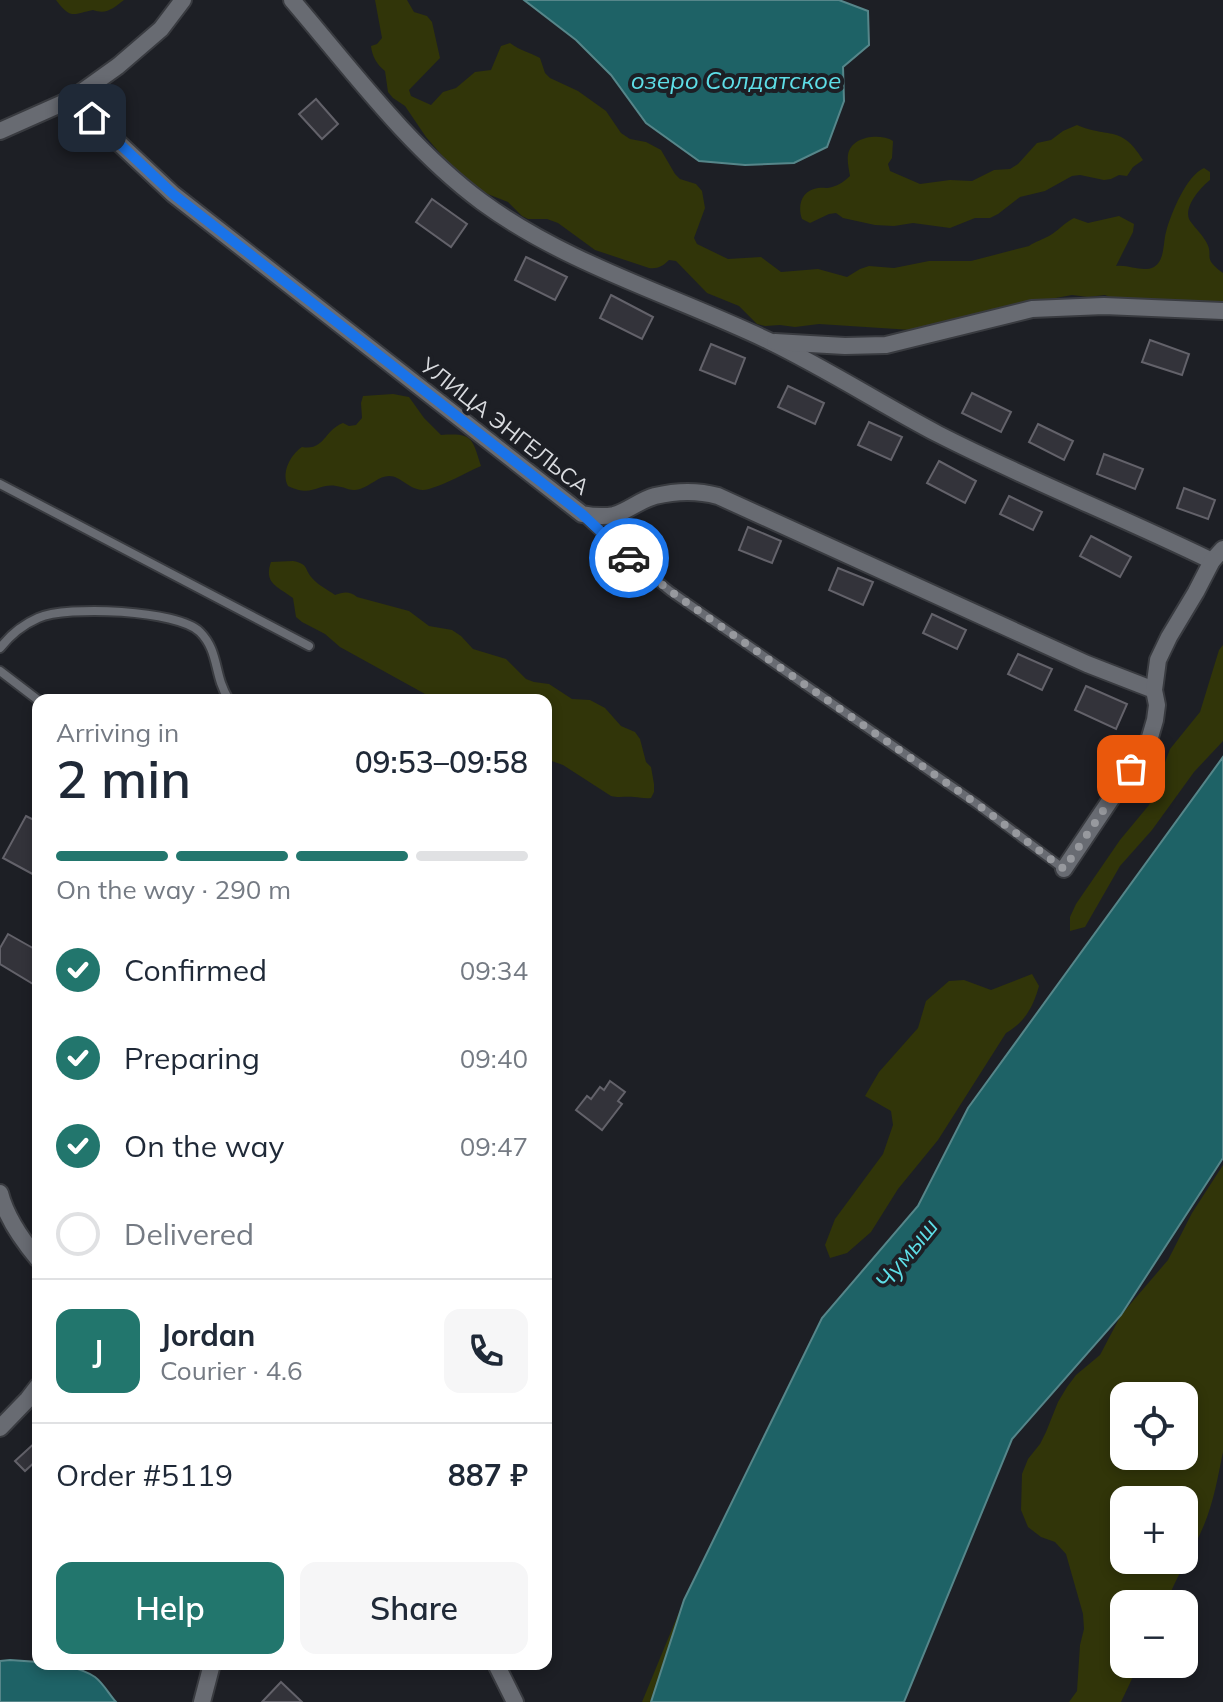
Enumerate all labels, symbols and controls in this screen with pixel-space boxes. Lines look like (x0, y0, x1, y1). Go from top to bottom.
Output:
water label: озеро Солдатское (631, 65, 841, 95)
pin (58, 84, 126, 152)
icon: home (70, 96, 114, 140)
street label: УЛИЦА ЭНГЕЛЬСА (414, 351, 595, 501)
courier (589, 518, 669, 598)
icon: car (607, 536, 651, 580)
text: Arriving in (56, 716, 179, 749)
pin (1097, 735, 1165, 803)
text: 09:53–09:58 (355, 743, 528, 781)
text: 2 min (56, 746, 191, 811)
icon: bag (1109, 747, 1153, 791)
text: On the way · 290 m (56, 873, 291, 906)
icon: check (56, 948, 100, 992)
text: Confirmed (124, 951, 267, 989)
text: 09:34 (460, 954, 528, 987)
icon: check (56, 1036, 100, 1080)
text: Preparing (124, 1039, 260, 1077)
text: 09:40 (460, 1042, 528, 1075)
icon: check (56, 1124, 100, 1168)
text: On the way (124, 1127, 284, 1165)
text: 09:47 (460, 1130, 528, 1163)
water label: Чумыш (868, 1212, 944, 1295)
text: Delivered (124, 1215, 254, 1253)
button: phone (444, 1309, 528, 1393)
text: Jordan (160, 1316, 255, 1354)
text: J (93, 1332, 103, 1370)
text: Courier · 4.6 (160, 1354, 303, 1387)
map controls (1110, 1382, 1198, 1678)
button: locate (1110, 1382, 1198, 1470)
text: Order #5119 (56, 1456, 233, 1494)
text: 887 ₽ (448, 1456, 528, 1494)
button: + (1110, 1486, 1198, 1574)
button: Help (56, 1562, 284, 1654)
button: Share (300, 1562, 528, 1654)
button: − (1110, 1590, 1198, 1678)

